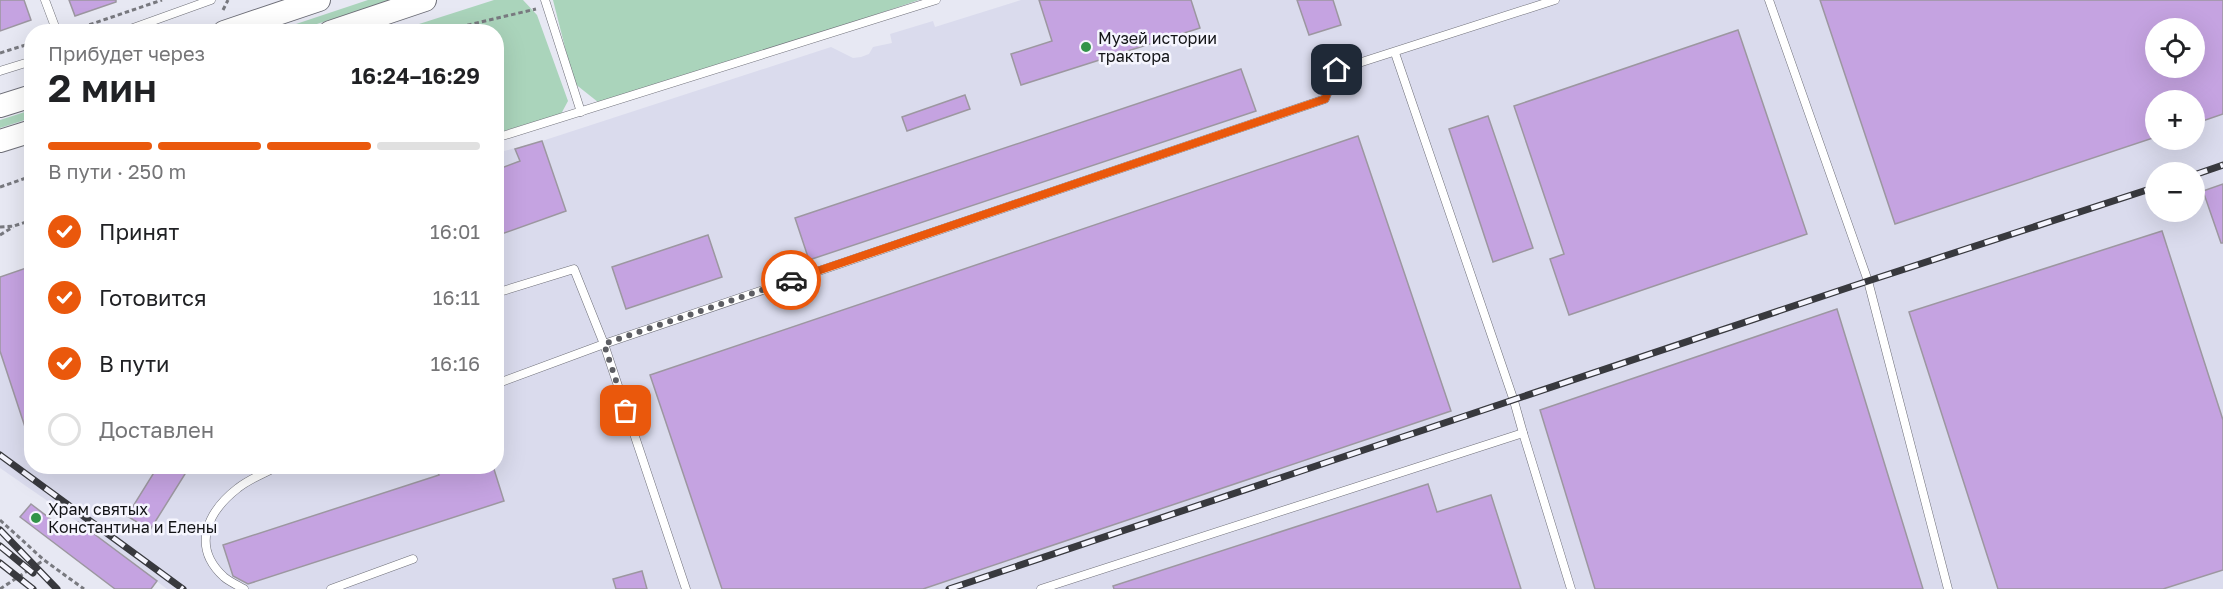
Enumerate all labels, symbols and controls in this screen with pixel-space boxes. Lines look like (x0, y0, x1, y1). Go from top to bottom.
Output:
map controls (2145, 18, 2205, 222)
button: locate (2145, 18, 2205, 78)
place label: Музей истории трактора (1098, 28, 1217, 66)
marker: Музей истории трактора (1079, 40, 1093, 54)
text: Прибудет через (48, 41, 205, 65)
pin (1311, 44, 1362, 95)
icon: home (1320, 53, 1353, 86)
text: 16:24–16:29 (351, 62, 480, 89)
text: 2 мин (48, 64, 157, 111)
button: + (2145, 90, 2205, 150)
text: В пути · 250 m (48, 159, 186, 183)
button: − (2145, 162, 2205, 222)
icon: check (48, 215, 81, 248)
text: Принят (99, 218, 179, 245)
text: 16:01 (430, 219, 480, 243)
courier (761, 250, 821, 310)
icon: car (775, 264, 808, 297)
icon: check (48, 281, 81, 314)
text: Готовится (99, 284, 207, 311)
text: 16:11 (433, 285, 480, 309)
icon: check (48, 347, 81, 380)
text: В пути (99, 350, 169, 377)
text: 16:16 (430, 351, 480, 375)
pin (600, 385, 651, 436)
icon: bag (609, 394, 642, 427)
text: Доставлен (99, 416, 214, 443)
place label: Храм святых Константина и Елены (48, 499, 217, 537)
marker: Храм святых Константина и Елены (29, 511, 43, 525)

